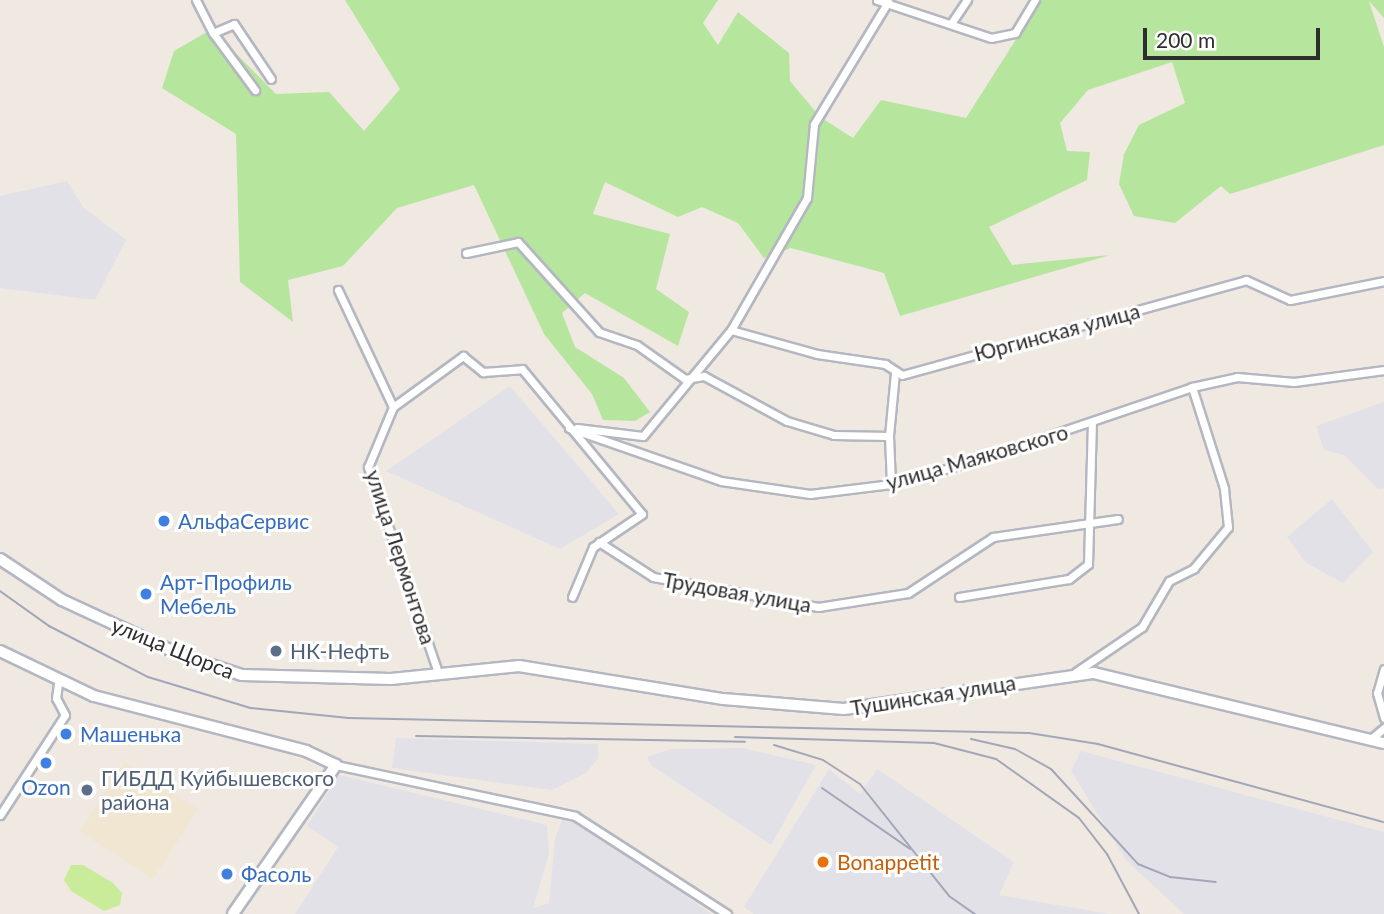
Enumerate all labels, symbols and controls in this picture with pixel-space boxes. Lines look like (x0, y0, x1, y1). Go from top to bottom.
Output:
scale bar (1146, 14, 1323, 58)
text: 200 m (1156, 27, 1215, 52)
street label: Юргинская улица (971, 298, 1143, 366)
street label: улица Маяковского (883, 419, 1071, 495)
street label: улица Лермонтова (361, 467, 441, 647)
place label: АльфаСервис (178, 508, 309, 534)
marker: АльфаСервис (156, 513, 172, 529)
street label: Трудовая улица (661, 567, 813, 617)
place label: Арт-Профиль Мебель (160, 569, 292, 619)
marker: Арт-Профиль Мебель (138, 586, 154, 602)
street label: улица Щорса (108, 612, 238, 684)
place label: НК-Нефть (290, 638, 389, 664)
marker: НК-Нефть (268, 643, 284, 659)
street label: Тушинская улица (849, 669, 1017, 721)
place label: Машенька (80, 721, 181, 747)
marker: Машенька (58, 726, 74, 742)
marker: Ozon (38, 755, 54, 771)
place label: ГИБДД Куйбышевского района (101, 765, 334, 815)
place label: Ozon (21, 774, 71, 800)
marker: ГИБДД Куйбышевского района (79, 782, 95, 798)
place label: Bonappetit (837, 849, 940, 875)
marker: Bonappetit (815, 854, 831, 870)
place label: Фасоль (241, 861, 311, 887)
marker: Фасоль (219, 866, 235, 882)

